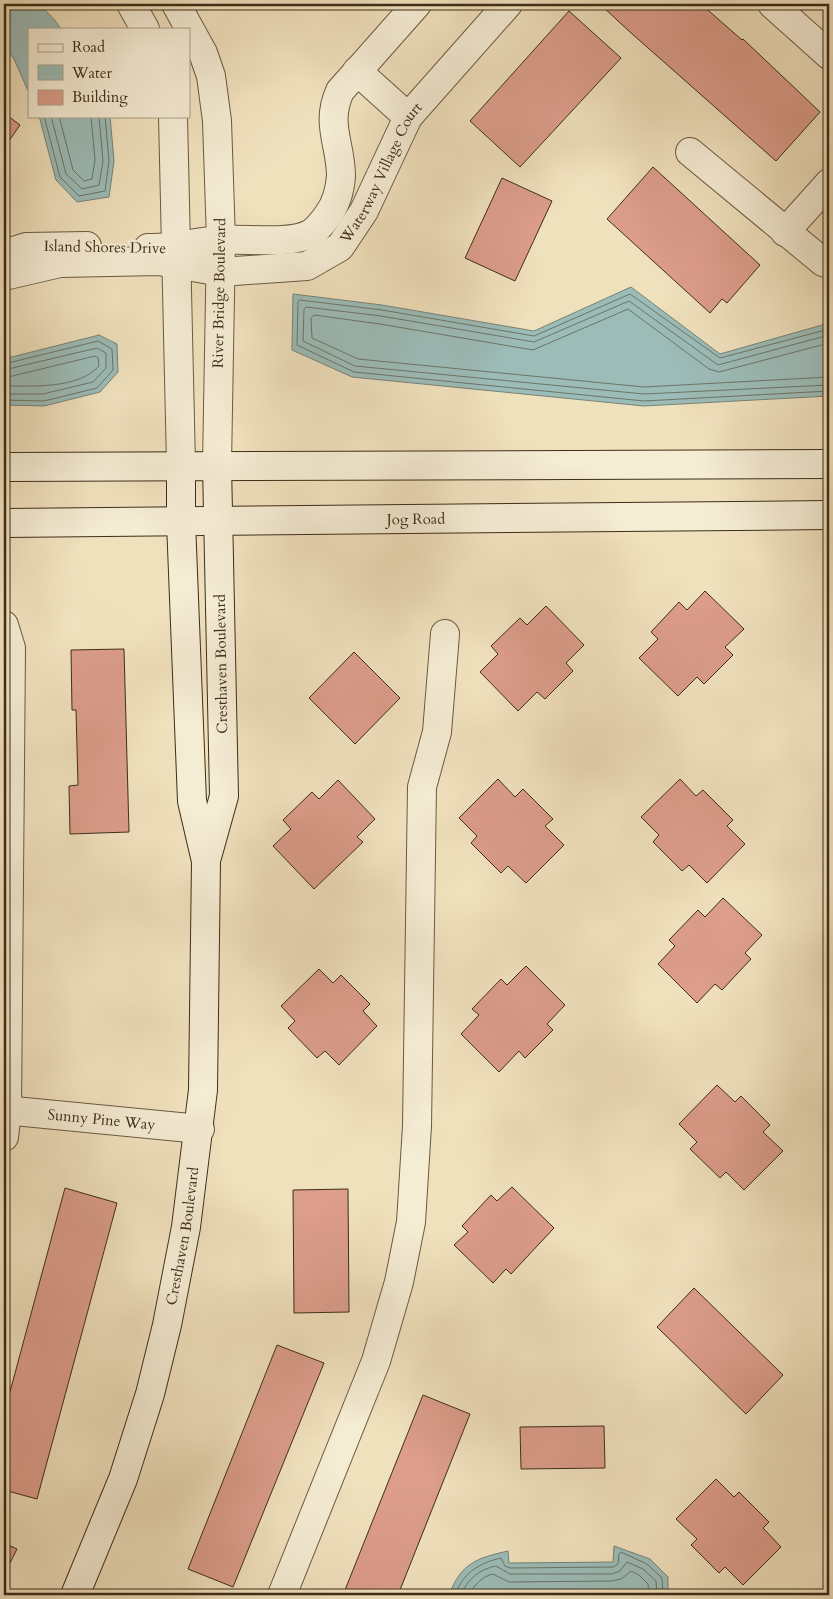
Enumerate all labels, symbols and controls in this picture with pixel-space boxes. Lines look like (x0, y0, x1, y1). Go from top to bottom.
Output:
legend (28, 28, 190, 118)
text: Road (72, 37, 105, 57)
text: Water (71, 63, 113, 83)
text: Building (72, 87, 128, 107)
street label: Waterway Village Court (335, 98, 427, 248)
street label: River Bridge Boulevard (208, 218, 230, 368)
street label: Island Shores Drive (44, 236, 167, 258)
street label: Jog Road (385, 509, 445, 529)
street label: Cresthaven Boulevard (210, 594, 232, 734)
street label: Sunny Pine Way (47, 1104, 156, 1135)
street label: Cresthaven Boulevard (161, 1166, 203, 1307)

